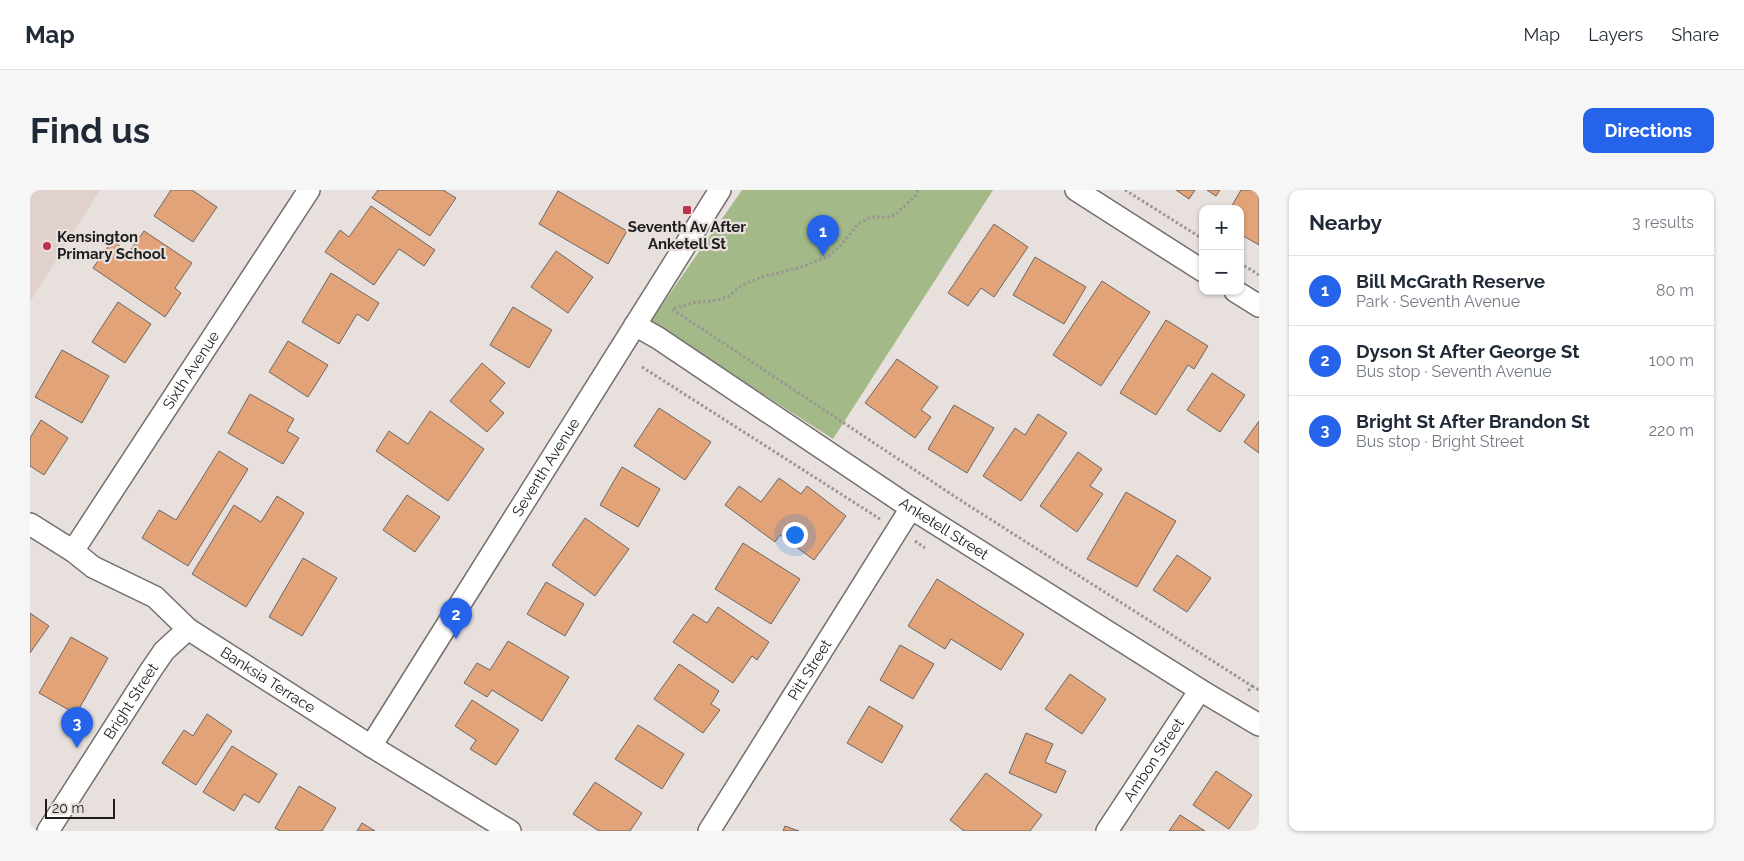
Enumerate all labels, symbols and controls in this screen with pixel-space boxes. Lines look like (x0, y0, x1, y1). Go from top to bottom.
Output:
text: Map (25, 20, 75, 49)
text: Map (1524, 24, 1560, 45)
text: Layers (1588, 24, 1643, 45)
text: Share (1671, 24, 1719, 45)
button: Directions (1583, 108, 1714, 153)
text: Find us (30, 110, 150, 151)
marker: Seventh Av After Anketell St (681, 204, 693, 216)
map controls (1199, 205, 1244, 295)
button: + (1199, 205, 1244, 250)
text: Nearby (1309, 210, 1382, 235)
text: 3 results (1632, 213, 1694, 232)
pin: 1 (807, 215, 839, 256)
place label: Seventh Av After Anketell St (628, 218, 746, 253)
place label: Kensington Primary School (57, 228, 166, 263)
marker: Kensington Primary School (41, 240, 53, 252)
button: − (1199, 250, 1244, 295)
text: Bill McGrath Reserve (1356, 270, 1545, 292)
text: 1 (1321, 281, 1329, 300)
text: 80 m (1656, 281, 1694, 300)
text: Park · Seventh Avenue (1356, 292, 1520, 311)
street label: Sixth Avenue (159, 328, 223, 413)
text: Dyson St After George St (1356, 340, 1580, 362)
text: 2 (1320, 351, 1330, 370)
text: 100 m (1649, 351, 1694, 370)
text: Bus stop · Seventh Avenue (1356, 362, 1552, 381)
text: Bright St After Brandon St (1356, 410, 1590, 432)
street label: Seventh Avenue (508, 415, 584, 520)
text: 3 (1321, 421, 1329, 440)
text: 220 m (1649, 421, 1694, 440)
text: Bus stop · Bright Street (1356, 432, 1524, 451)
street label: Anketell Street (896, 494, 992, 563)
your location (782, 522, 808, 548)
pin: 2 (440, 598, 472, 639)
street label: Pitt Street (784, 636, 835, 704)
street label: Banksia Terrace (217, 643, 319, 717)
street label: Bright Street (100, 660, 162, 743)
pin: 3 (61, 707, 93, 748)
street label: Ambon Street (1120, 715, 1188, 805)
scale bar (45, 796, 115, 819)
text: 20 m (52, 800, 84, 816)

